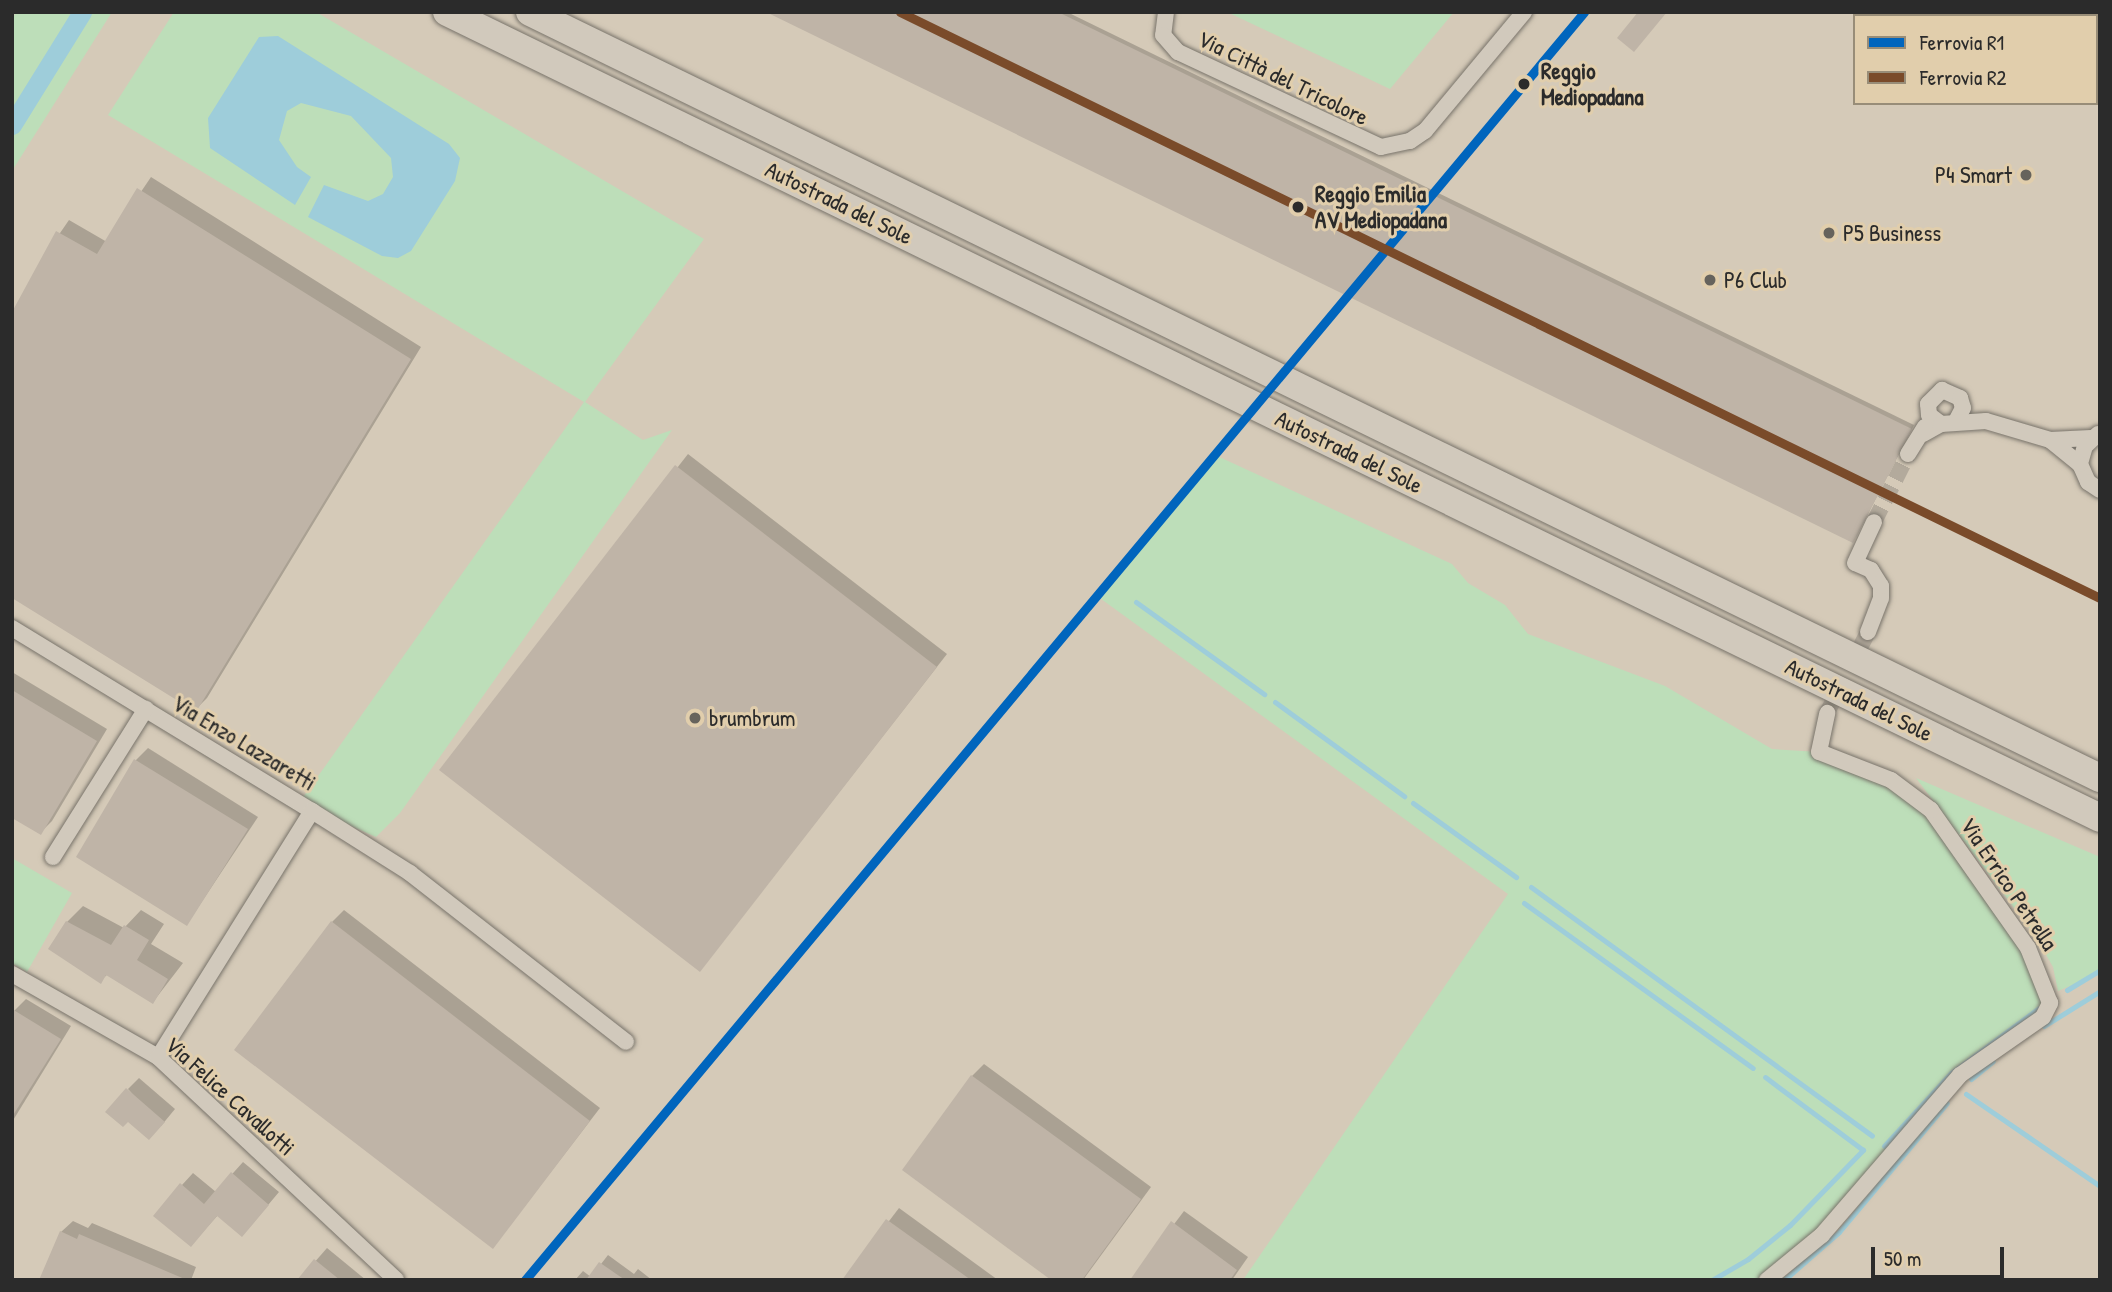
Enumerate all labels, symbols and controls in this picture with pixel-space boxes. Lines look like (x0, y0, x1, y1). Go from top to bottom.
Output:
legend (1853, 14, 2098, 105)
street label: Via Città del Tricolore (1193, 25, 1373, 131)
text: Ferrovia R1 (1920, 28, 2004, 57)
place label: Reggio Mediopadana (1541, 57, 1643, 111)
text: Ferrovia R2 (1920, 63, 2006, 92)
marker: Reggio Mediopadana (1513, 73, 1535, 95)
street label: Autostrada del Sole (761, 155, 917, 251)
place label: P4 Smart (1935, 161, 2012, 189)
marker: P4 Smart (2018, 167, 2034, 183)
place label: Reggio Emilia AV Mediopadana (1315, 180, 1447, 234)
marker: Reggio Emilia AV Mediopadana (1287, 196, 1309, 218)
place label: P5 Business (1843, 219, 1941, 247)
marker: P5 Business (1821, 225, 1837, 241)
place label: P6 Club (1724, 266, 1787, 294)
marker: P6 Club (1702, 272, 1718, 288)
street label: Autostrada del Sole (1271, 404, 1427, 500)
street label: Autostrada del Sole (1781, 652, 1937, 748)
street label: Via Enzo Lazzaretti (167, 689, 321, 797)
place label: brumbrum (709, 704, 795, 732)
marker: brumbrum (687, 710, 703, 726)
street label: Via Errico Petrella (1955, 812, 2063, 956)
street label: Via Felice Cavallotti (160, 1031, 300, 1161)
scale bar (1874, 1232, 2007, 1276)
text: 50 m (1884, 1244, 1921, 1273)

